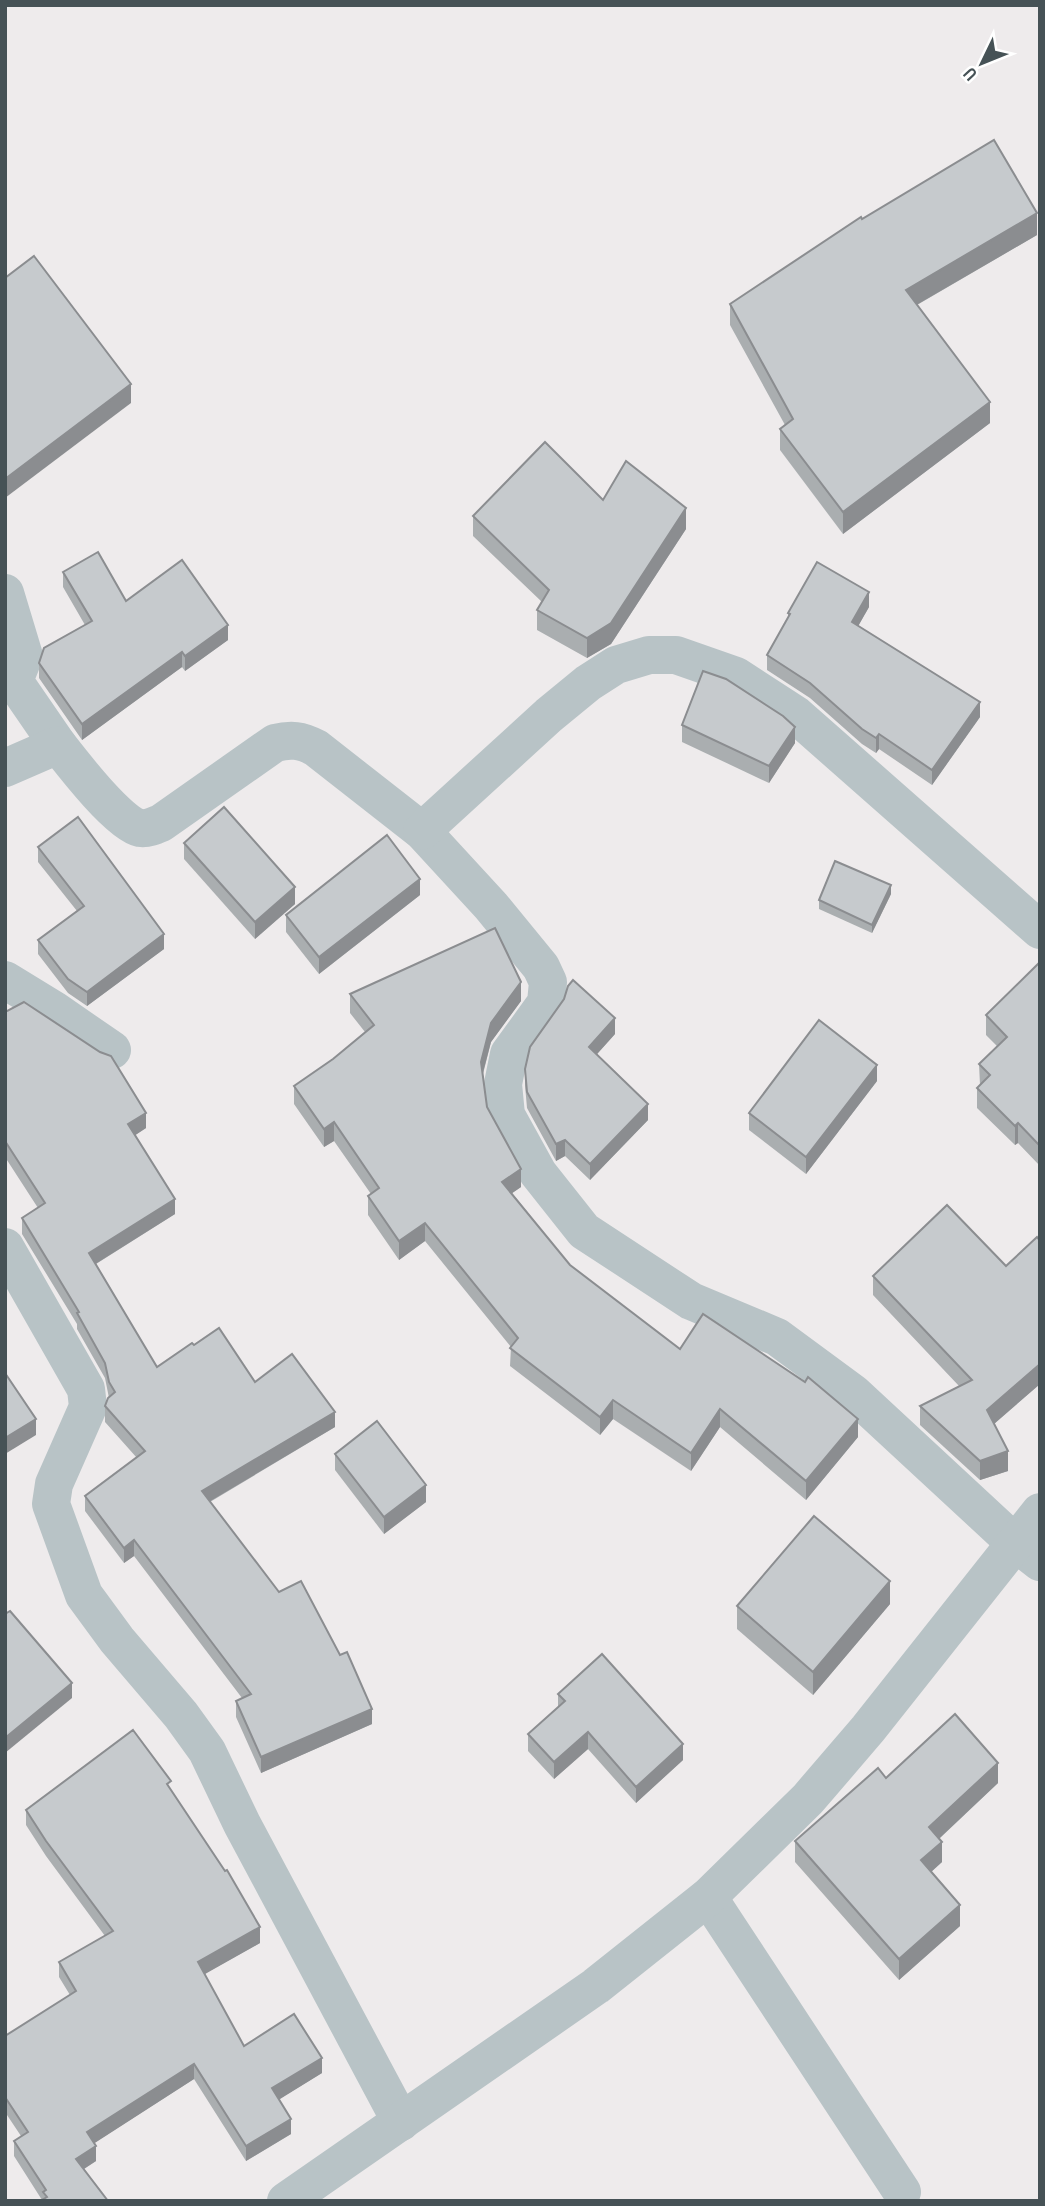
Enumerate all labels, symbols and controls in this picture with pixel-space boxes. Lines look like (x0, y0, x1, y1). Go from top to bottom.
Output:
north arrow (947, 28, 1017, 98)
text: U (959, 62, 982, 85)

